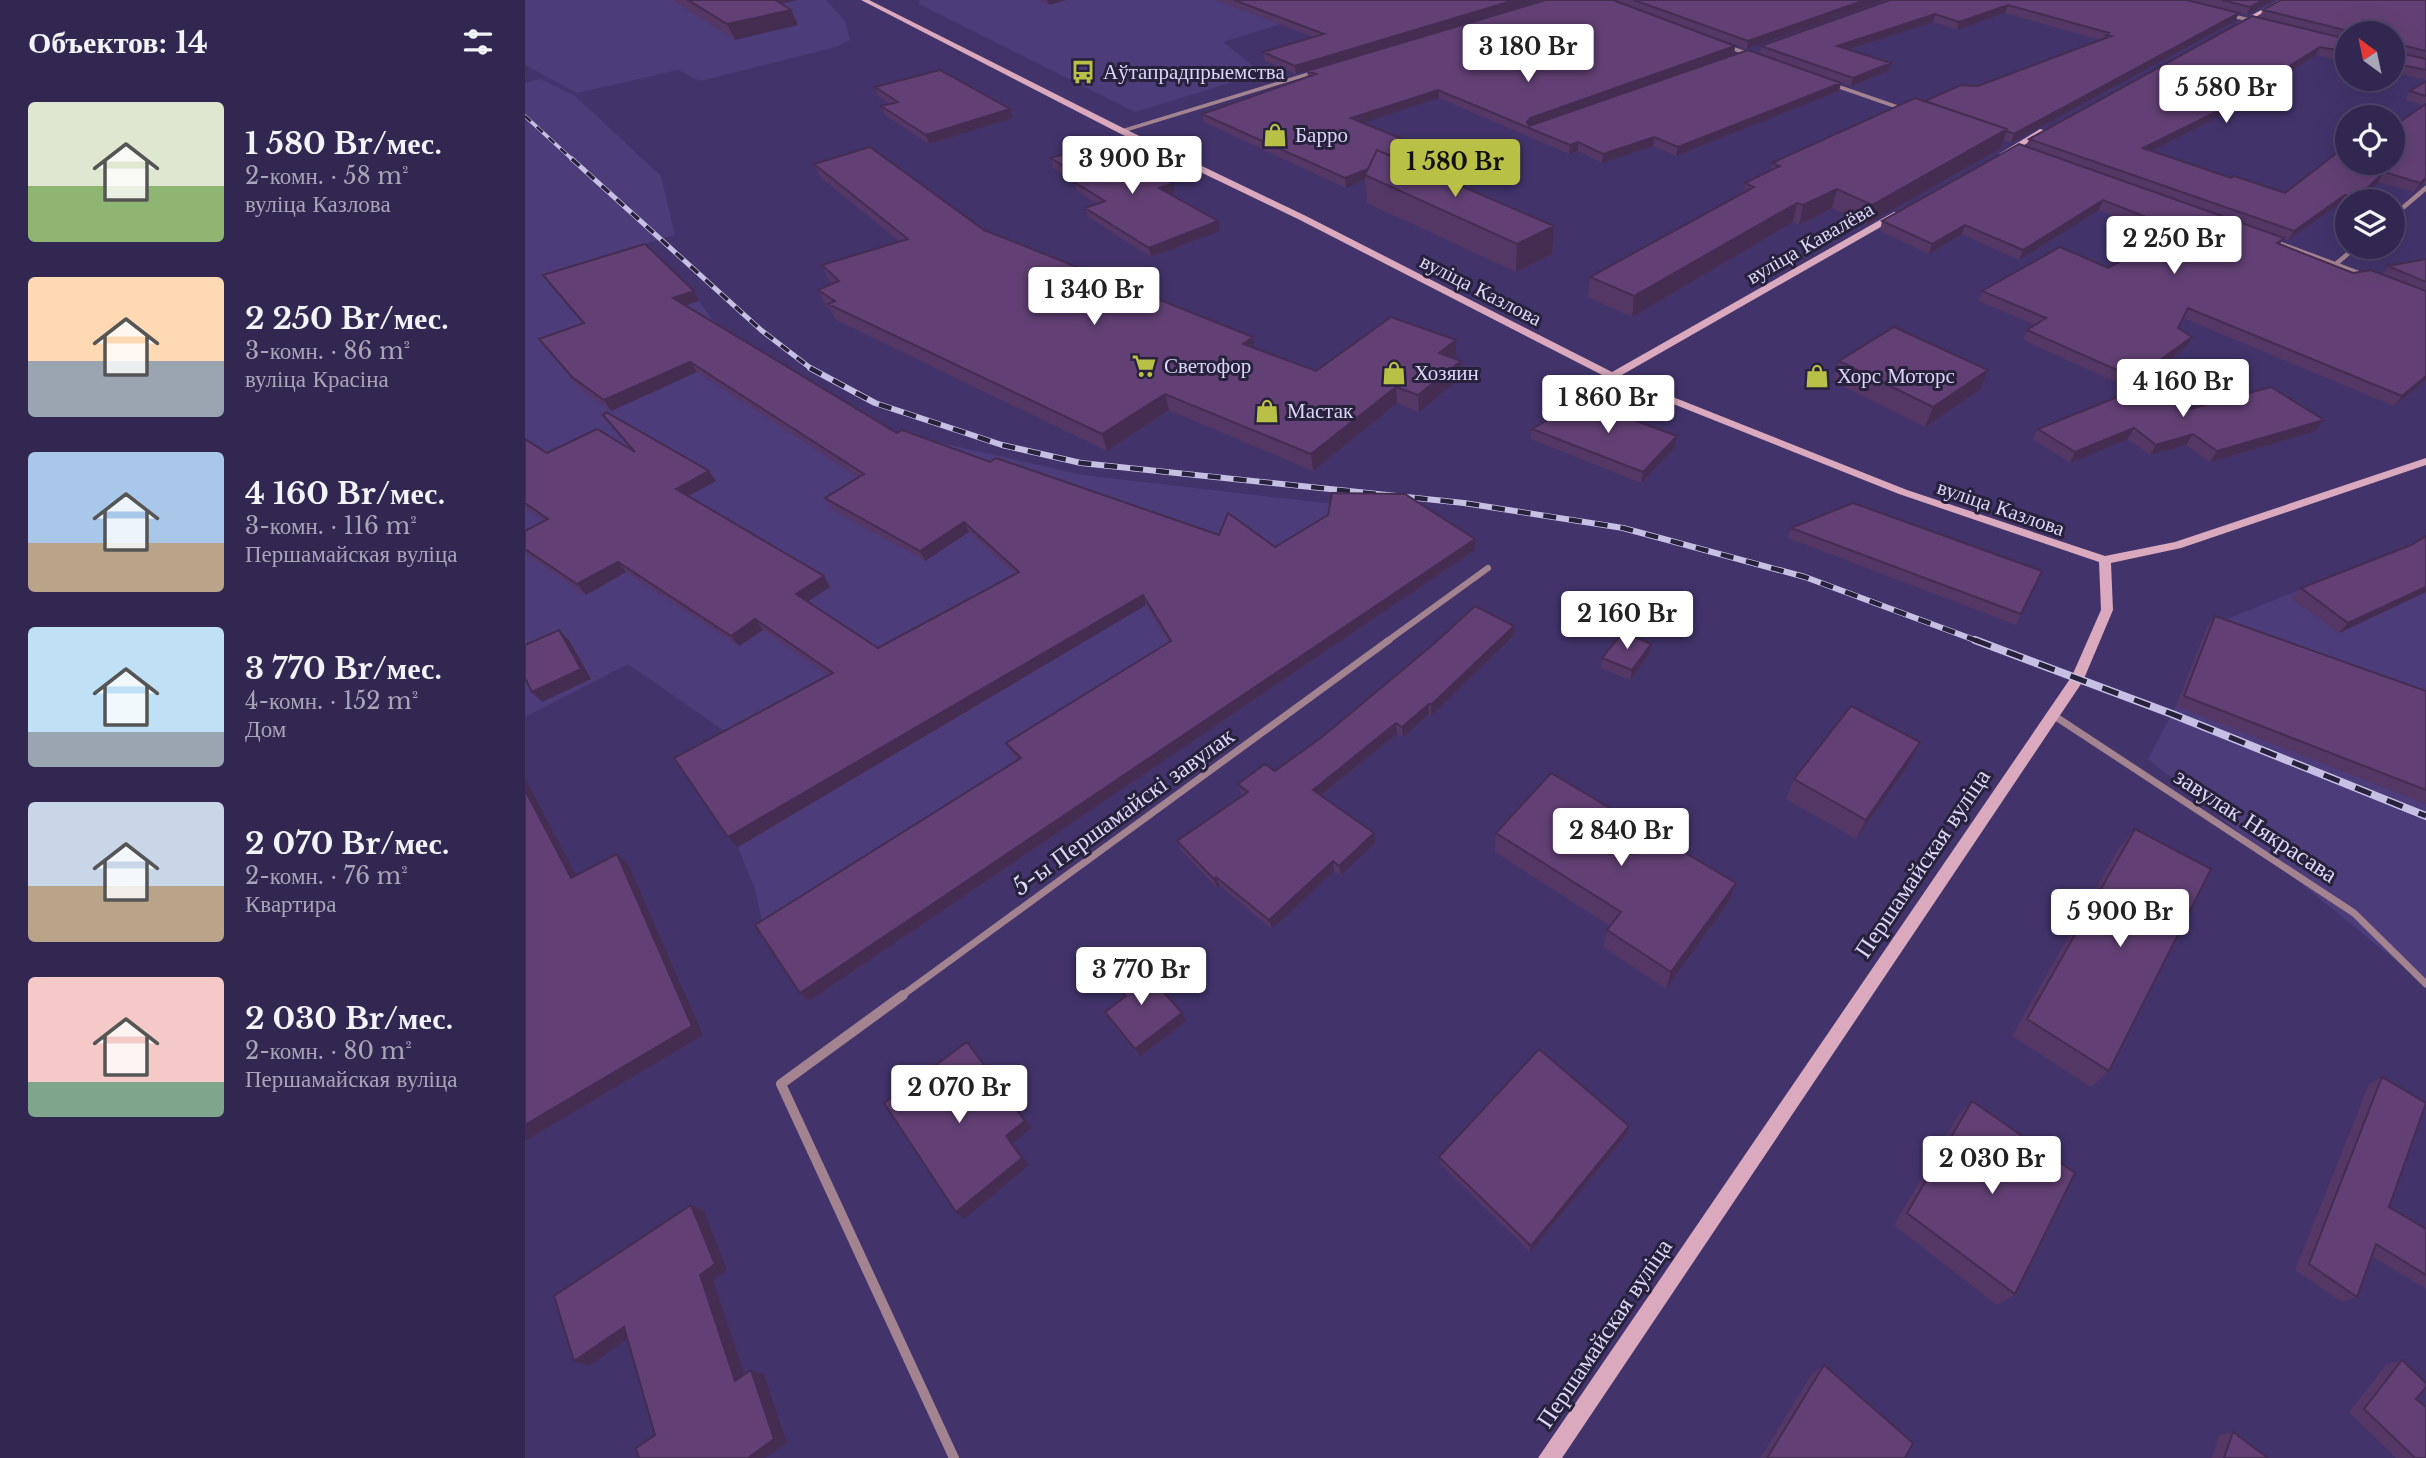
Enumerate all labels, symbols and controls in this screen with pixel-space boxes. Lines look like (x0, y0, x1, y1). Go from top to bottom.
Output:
north arrow (2335, 21, 2405, 91)
map controls (2335, 21, 2405, 259)
icon: filters (459, 23, 497, 61)
text: Объектов: 14 (28, 24, 208, 61)
pin: 3 180 Br (1456, 24, 1600, 84)
text: 3 180 Br (1479, 33, 1577, 61)
bus stop icon: Аўтапрадпрыемства (1069, 58, 1097, 86)
place label: Аўтапрадпрыемства (1103, 59, 1285, 85)
pin: 5 580 Br (2154, 66, 2298, 125)
text: 5 580 Br (2175, 74, 2277, 102)
button: locate (2335, 105, 2405, 175)
shop icon: Барро (1261, 121, 1289, 149)
place label: Барро (1295, 122, 1348, 148)
text: 1 580 Br/мес. (245, 125, 442, 162)
icon: home (84, 130, 168, 214)
pin: 3 900 Br (1060, 136, 1204, 196)
pin: 1 580 Br (1383, 140, 1527, 199)
text: 3 900 Br (1079, 145, 1185, 173)
text: 1 580 Br (1406, 148, 1504, 176)
text: 2-комн. · 58 m² (245, 162, 408, 190)
button: layers (2335, 189, 2405, 259)
text: вуліца Казлова (245, 190, 391, 218)
street label: вуліца Кавалёва (1742, 196, 1879, 290)
pin: 2 250 Br (2102, 216, 2246, 276)
text: 2 250 Br (2122, 225, 2226, 253)
street label: вуліца Казлова (1416, 248, 1547, 332)
pin: 1 340 Br (1022, 268, 1166, 327)
text: 1 340 Br (1044, 276, 1144, 304)
text: 2 250 Br/мес. (245, 300, 449, 337)
icon: home (84, 305, 168, 389)
text: 3-комн. · 86 m² (245, 337, 410, 365)
supermarket icon: Светофор (1130, 352, 1158, 380)
place label: Светофор (1164, 353, 1251, 379)
shop icon: Хозяин (1380, 359, 1408, 387)
place label: Хозяин (1414, 360, 1479, 386)
pin: 4 160 Br (2111, 360, 2255, 419)
shop icon: Хорс Моторс (1803, 362, 1831, 390)
place label: Хорс Моторс (1837, 363, 1955, 389)
text: вуліца Красіна (245, 365, 389, 393)
text: 4 160 Br (2133, 368, 2233, 396)
pin: 1 860 Br (1536, 376, 1680, 435)
text: 1 860 Br (1558, 384, 1658, 412)
shop icon: Мастак (1253, 397, 1281, 425)
place label: Мастак (1287, 398, 1354, 424)
street label: вуліца Казлова (1934, 474, 2069, 542)
text: 4 160 Br/мес. (245, 475, 445, 512)
icon: home (84, 480, 168, 564)
text: 3-комн. · 116 m² (245, 512, 417, 540)
text: Першамайская вуліца (245, 540, 458, 568)
pin: 2 160 Br (1555, 592, 1699, 651)
text: 2 160 Br (1577, 600, 1677, 628)
text: 3 770 Br/мес. (245, 650, 442, 687)
icon: home (84, 655, 168, 739)
text: 4-комн. · 152 m² (245, 687, 418, 715)
text: Дом (245, 715, 286, 743)
street label: 5-ы Першамайскі завулак (1006, 721, 1240, 901)
street label: завулак Някрасава (2169, 761, 2343, 889)
street label: Першамайская вуліца (1848, 763, 1996, 963)
pin: 2 840 Br (1549, 808, 1693, 868)
text: 2 840 Br (1569, 817, 1673, 845)
text: 2 070 Br/мес. (245, 825, 450, 862)
icon: home (84, 830, 168, 914)
text: 2-комн. · 76 m² (245, 862, 408, 890)
text: Квартира (245, 890, 336, 918)
pin: 5 900 Br (2048, 890, 2192, 949)
text: 5 900 Br (2067, 898, 2173, 926)
pin: 3 770 Br (1069, 948, 1213, 1007)
text: 3 770 Br (1092, 956, 1190, 984)
text: 2 030 Br/мес. (245, 1000, 453, 1037)
icon: home (84, 1005, 168, 1089)
text: 2-комн. · 80 m² (245, 1037, 412, 1065)
text: Першамайская вуліца (245, 1065, 458, 1093)
pin: 2 070 Br (887, 1066, 1031, 1125)
text: 2 070 Br (907, 1074, 1011, 1102)
pin: 2 030 Br (1920, 1136, 2064, 1196)
text: 2 030 Br (1939, 1145, 2045, 1173)
street label: Першамайская вуліца (1530, 1233, 1678, 1433)

